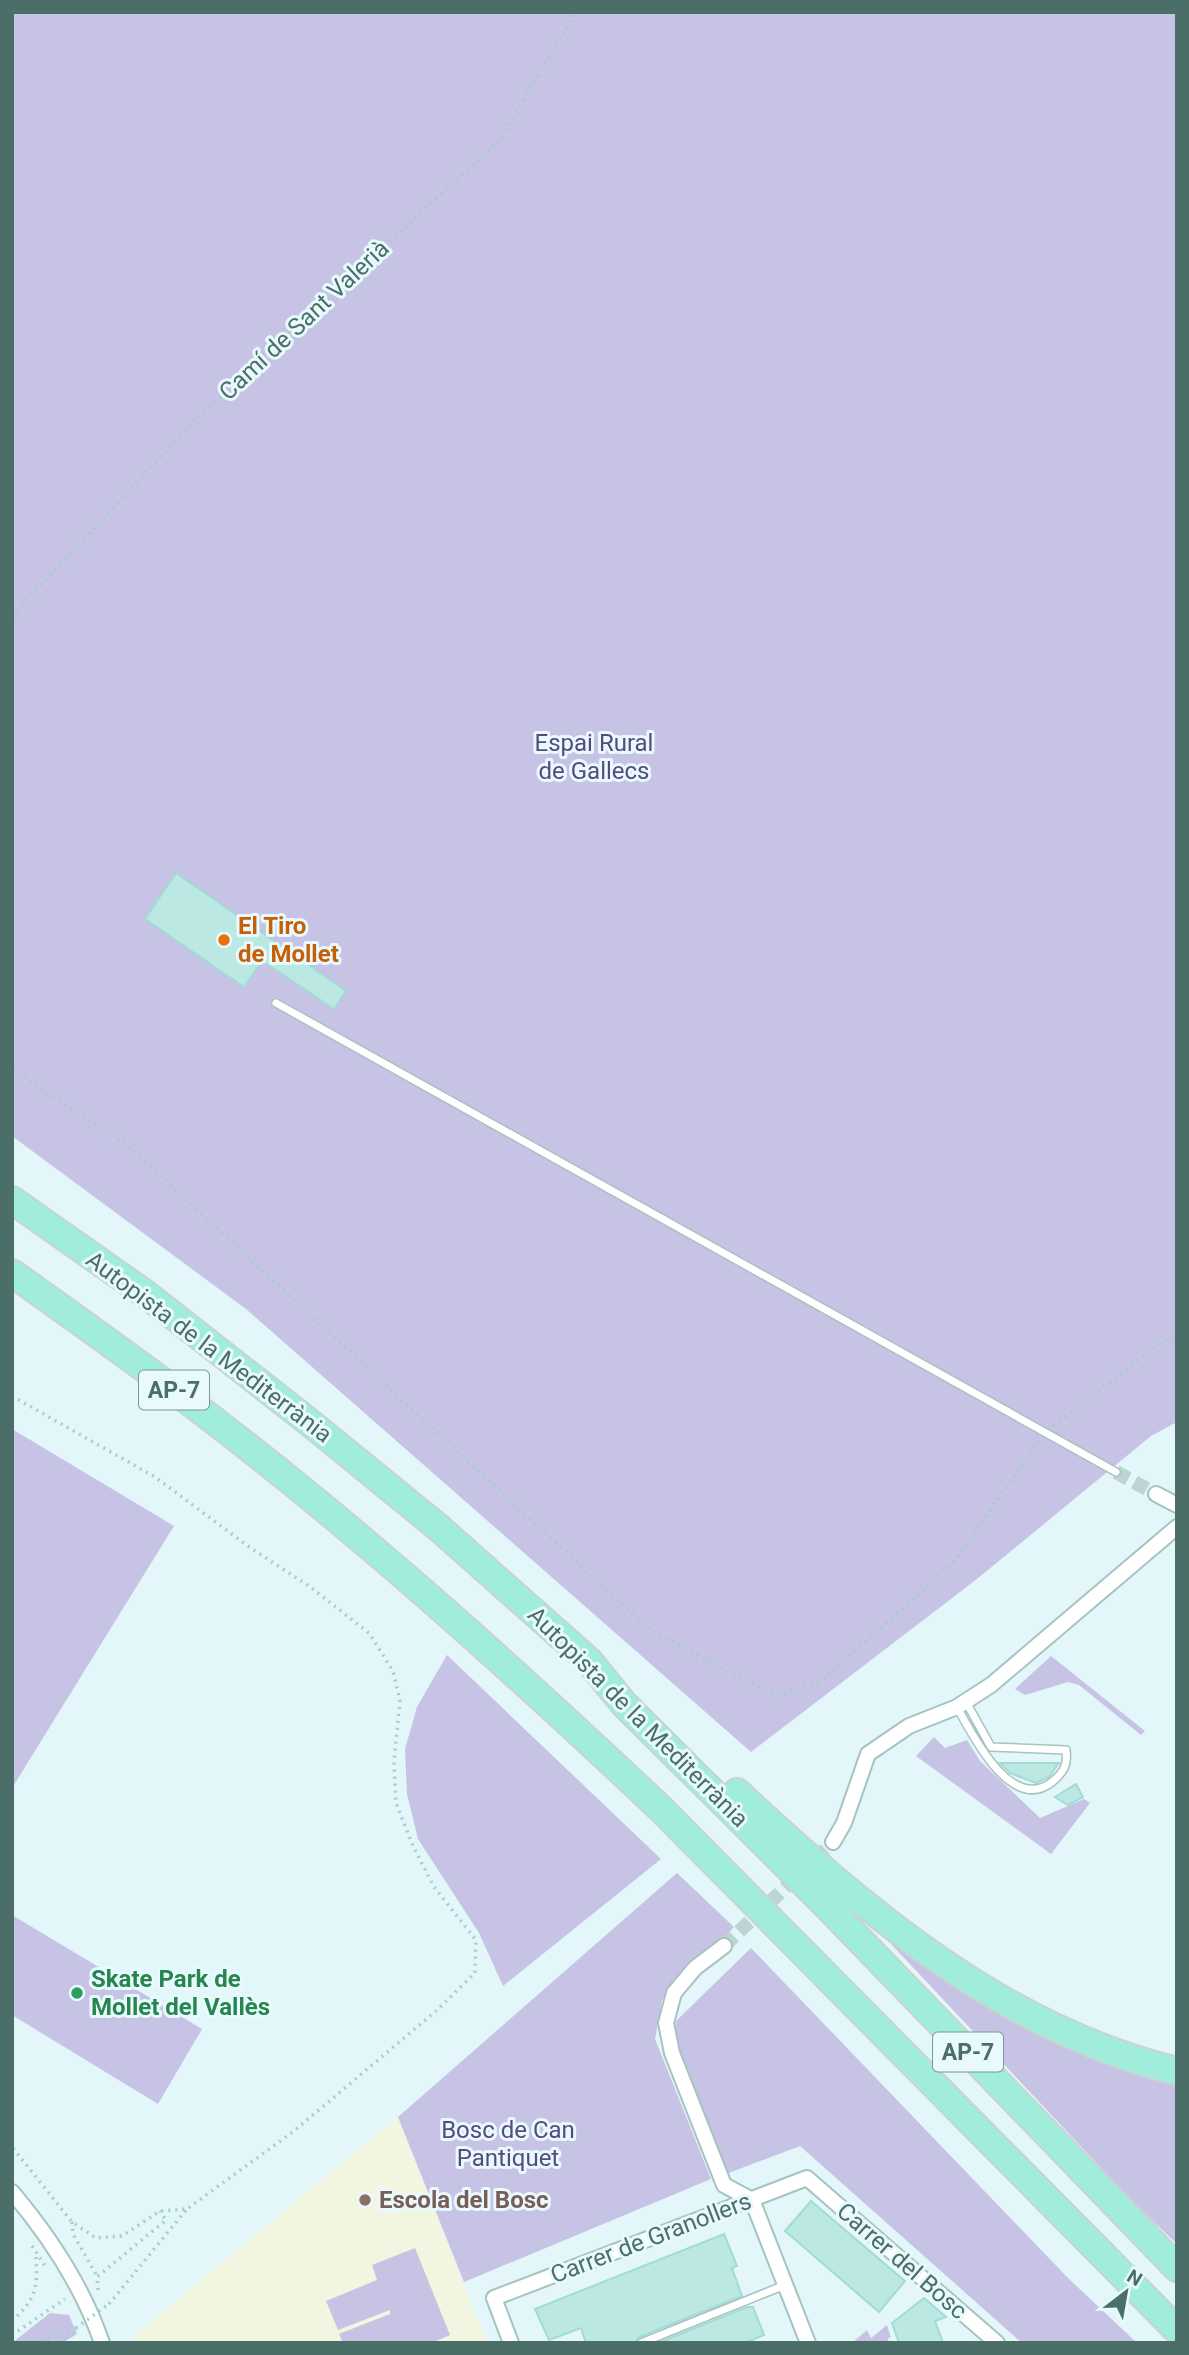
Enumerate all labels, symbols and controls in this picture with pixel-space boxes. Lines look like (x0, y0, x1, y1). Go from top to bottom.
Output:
street label: Camí de Sant Valerià (213, 234, 395, 406)
park label: Espai Rural de Gallecs (535, 729, 653, 785)
place label: El Tiro de Mollet (238, 912, 339, 968)
marker: El Tiro de Mollet (216, 932, 232, 948)
street label: Autopista de la Mediterrània (81, 1245, 337, 1449)
road number: AP-7 (139, 1371, 209, 1410)
street label: Autopista de la Mediterrània (522, 1601, 754, 1833)
place label: Skate Park de Mollet del Vallès (91, 1965, 270, 2021)
marker: Skate Park de Mollet del Vallès (69, 1985, 85, 2001)
road number: AP-7 (933, 2033, 1003, 2072)
park label: Bosc de Can Pantiquet (441, 2116, 575, 2172)
place label: Escola del Bosc (379, 2186, 549, 2214)
street label: Carrer de Granollers (547, 2187, 755, 2289)
marker: Escola del Bosc (357, 2192, 373, 2208)
street label: Carrer del Bosc (831, 2197, 973, 2325)
north arrow (1091, 2257, 1161, 2327)
text: N (1123, 2265, 1146, 2291)

